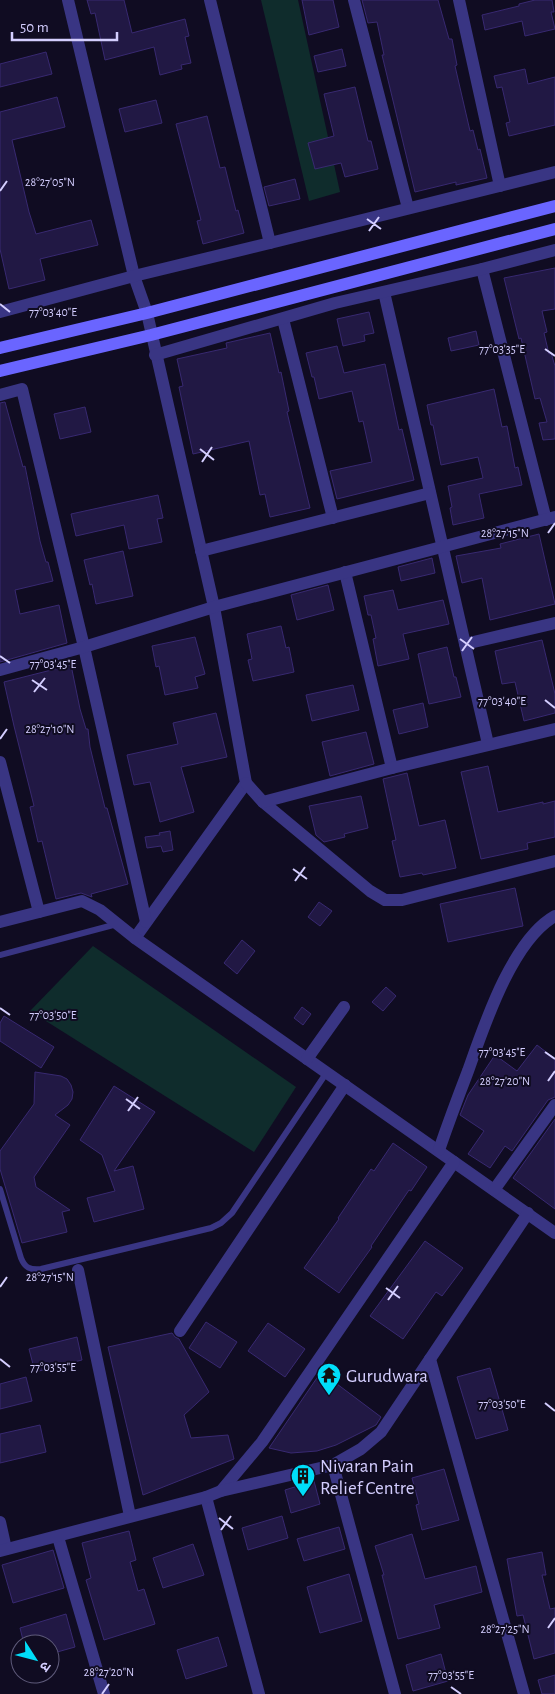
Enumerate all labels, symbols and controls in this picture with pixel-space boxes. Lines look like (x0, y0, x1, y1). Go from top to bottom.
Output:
scale bar (12, 10, 118, 42)
text: 50 m (20, 20, 49, 35)
text: 28°27'05"N (25, 176, 75, 188)
text: 77°03'40"E (29, 306, 77, 318)
text: 77°03'35"E (479, 343, 525, 355)
text: 28°27'15"N (481, 527, 529, 539)
text: 77°03'45"E (30, 658, 77, 670)
text: 77°03'40"E (478, 695, 526, 707)
text: 28°27'10"N (25, 723, 75, 735)
text: 77°03'50"E (29, 1009, 77, 1021)
text: 77°03'45"E (479, 1046, 526, 1058)
text: 28°27'20"N (480, 1075, 530, 1087)
text: 28°27'15"N (26, 1271, 74, 1283)
text: 77°03'55"E (30, 1361, 76, 1373)
temple icon: Gurudwara (316, 1362, 342, 1396)
place label: Gurudwara (346, 1367, 428, 1386)
text: 77°03'50"E (478, 1398, 526, 1410)
place label: Nivaran Pain Relief Centre (320, 1457, 415, 1498)
building icon: Nivaran Pain Relief Centre (290, 1463, 316, 1497)
text: 28°27'25"N (480, 1623, 530, 1635)
north arrow (10, 1634, 60, 1684)
text: उ (36, 1659, 53, 1674)
text: 28°27'20"N (84, 1666, 134, 1678)
text: 77°03'55"E (428, 1669, 474, 1681)

